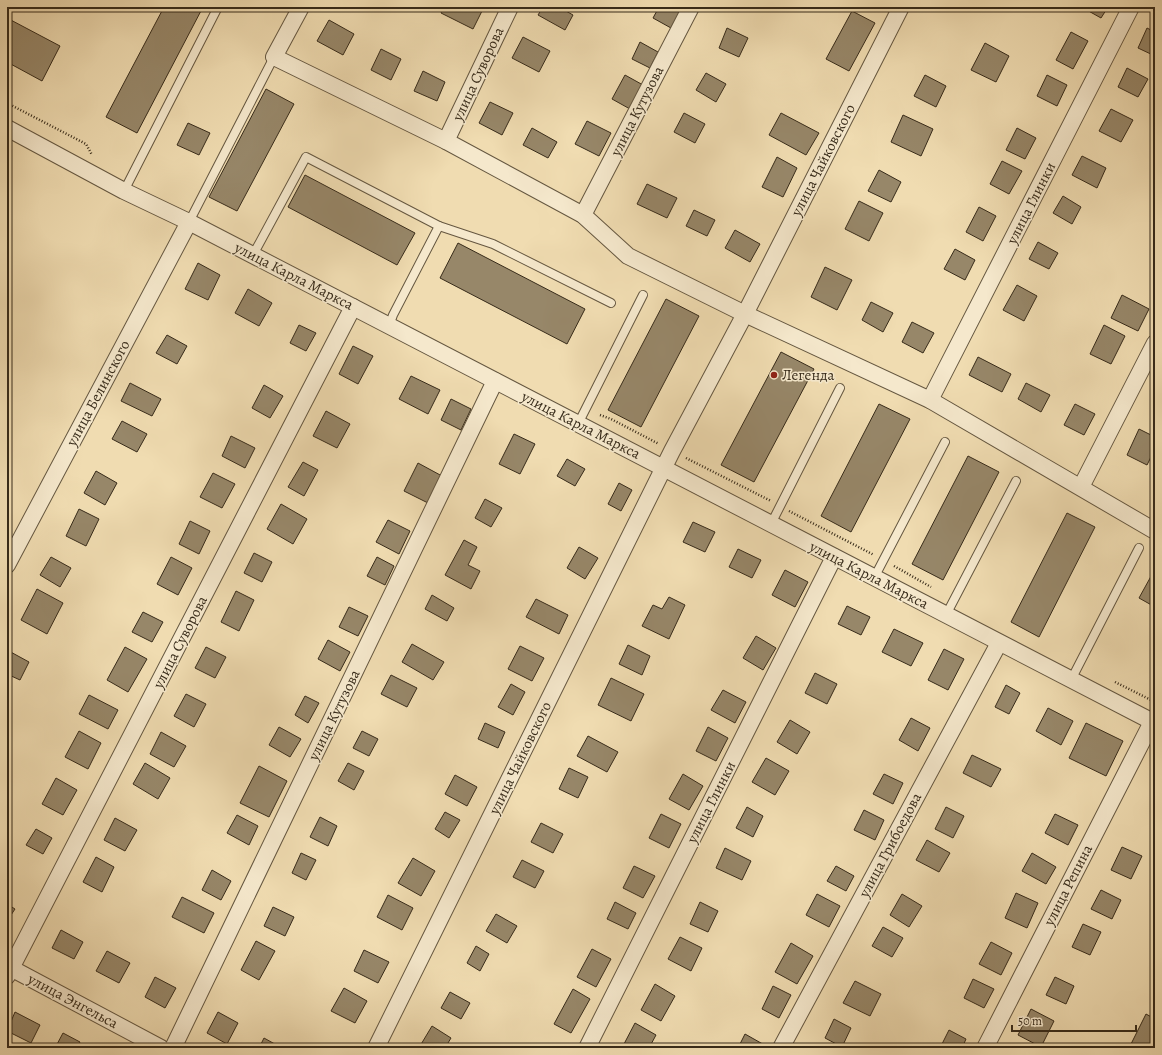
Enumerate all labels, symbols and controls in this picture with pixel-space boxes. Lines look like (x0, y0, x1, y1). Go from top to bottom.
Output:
street label: улица Суворова (447, 24, 509, 125)
street label: улица Кутузова (605, 62, 668, 160)
street label: улица Чайковского (786, 101, 860, 220)
street label: улица Глинки (1001, 158, 1060, 248)
street label: улица Карла Маркса (230, 237, 357, 315)
street label: улица Белинского (61, 336, 134, 450)
place label: Легенда (782, 365, 834, 385)
marker: Легенда (769, 370, 779, 380)
street label: улица Карла Маркса (517, 386, 644, 464)
street label: улица Карла Маркса (805, 536, 932, 614)
street label: улица Суворова (148, 592, 212, 693)
street label: улица Кутузова (303, 666, 365, 765)
street label: улица Чайковского (484, 698, 556, 819)
street label: улица Глинки (681, 757, 740, 847)
street label: улица Грибоедова (853, 789, 926, 902)
street label: улица Репина (1039, 841, 1097, 930)
street label: улица Энгельса (23, 968, 122, 1033)
scale bar (1012, 1007, 1136, 1033)
text: 50 m (1018, 1013, 1042, 1029)

